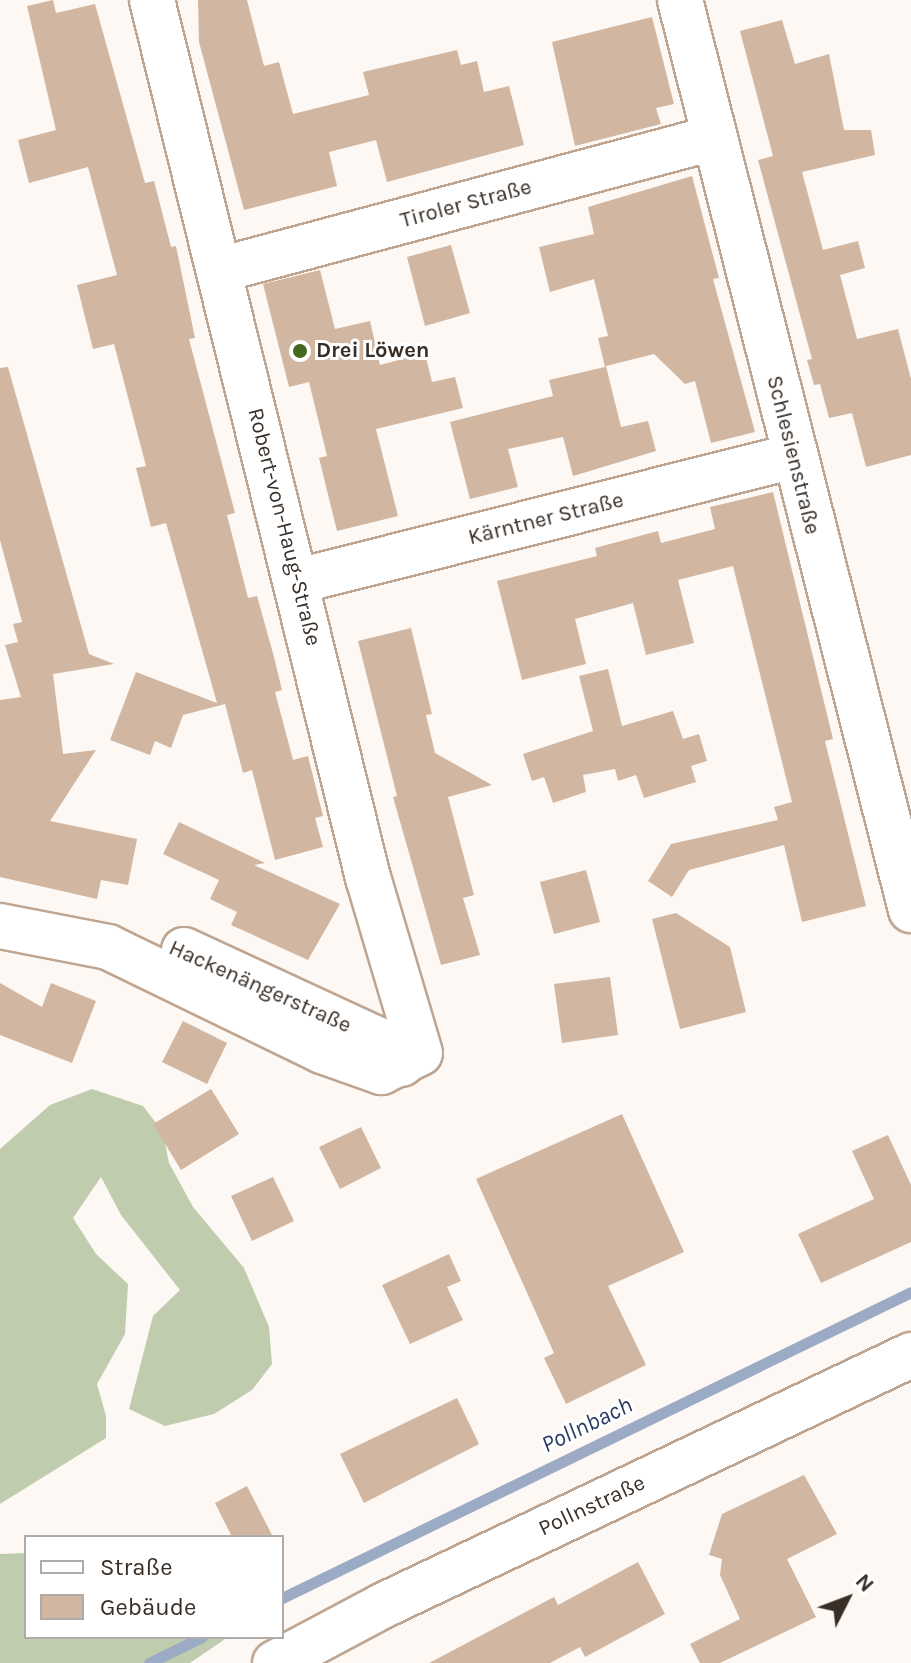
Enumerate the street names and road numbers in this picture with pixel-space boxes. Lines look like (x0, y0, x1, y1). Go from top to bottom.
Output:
street label: Tiroler Straße (398, 174, 534, 234)
street label: Schlesienstraße (761, 373, 825, 537)
street label: Robert-von-Haug-Straße (242, 405, 326, 649)
street label: Kärntner Straße (466, 487, 626, 551)
street label: Hackenängerstraße (165, 935, 355, 1039)
street label: Pollnstraße (535, 1470, 649, 1542)

